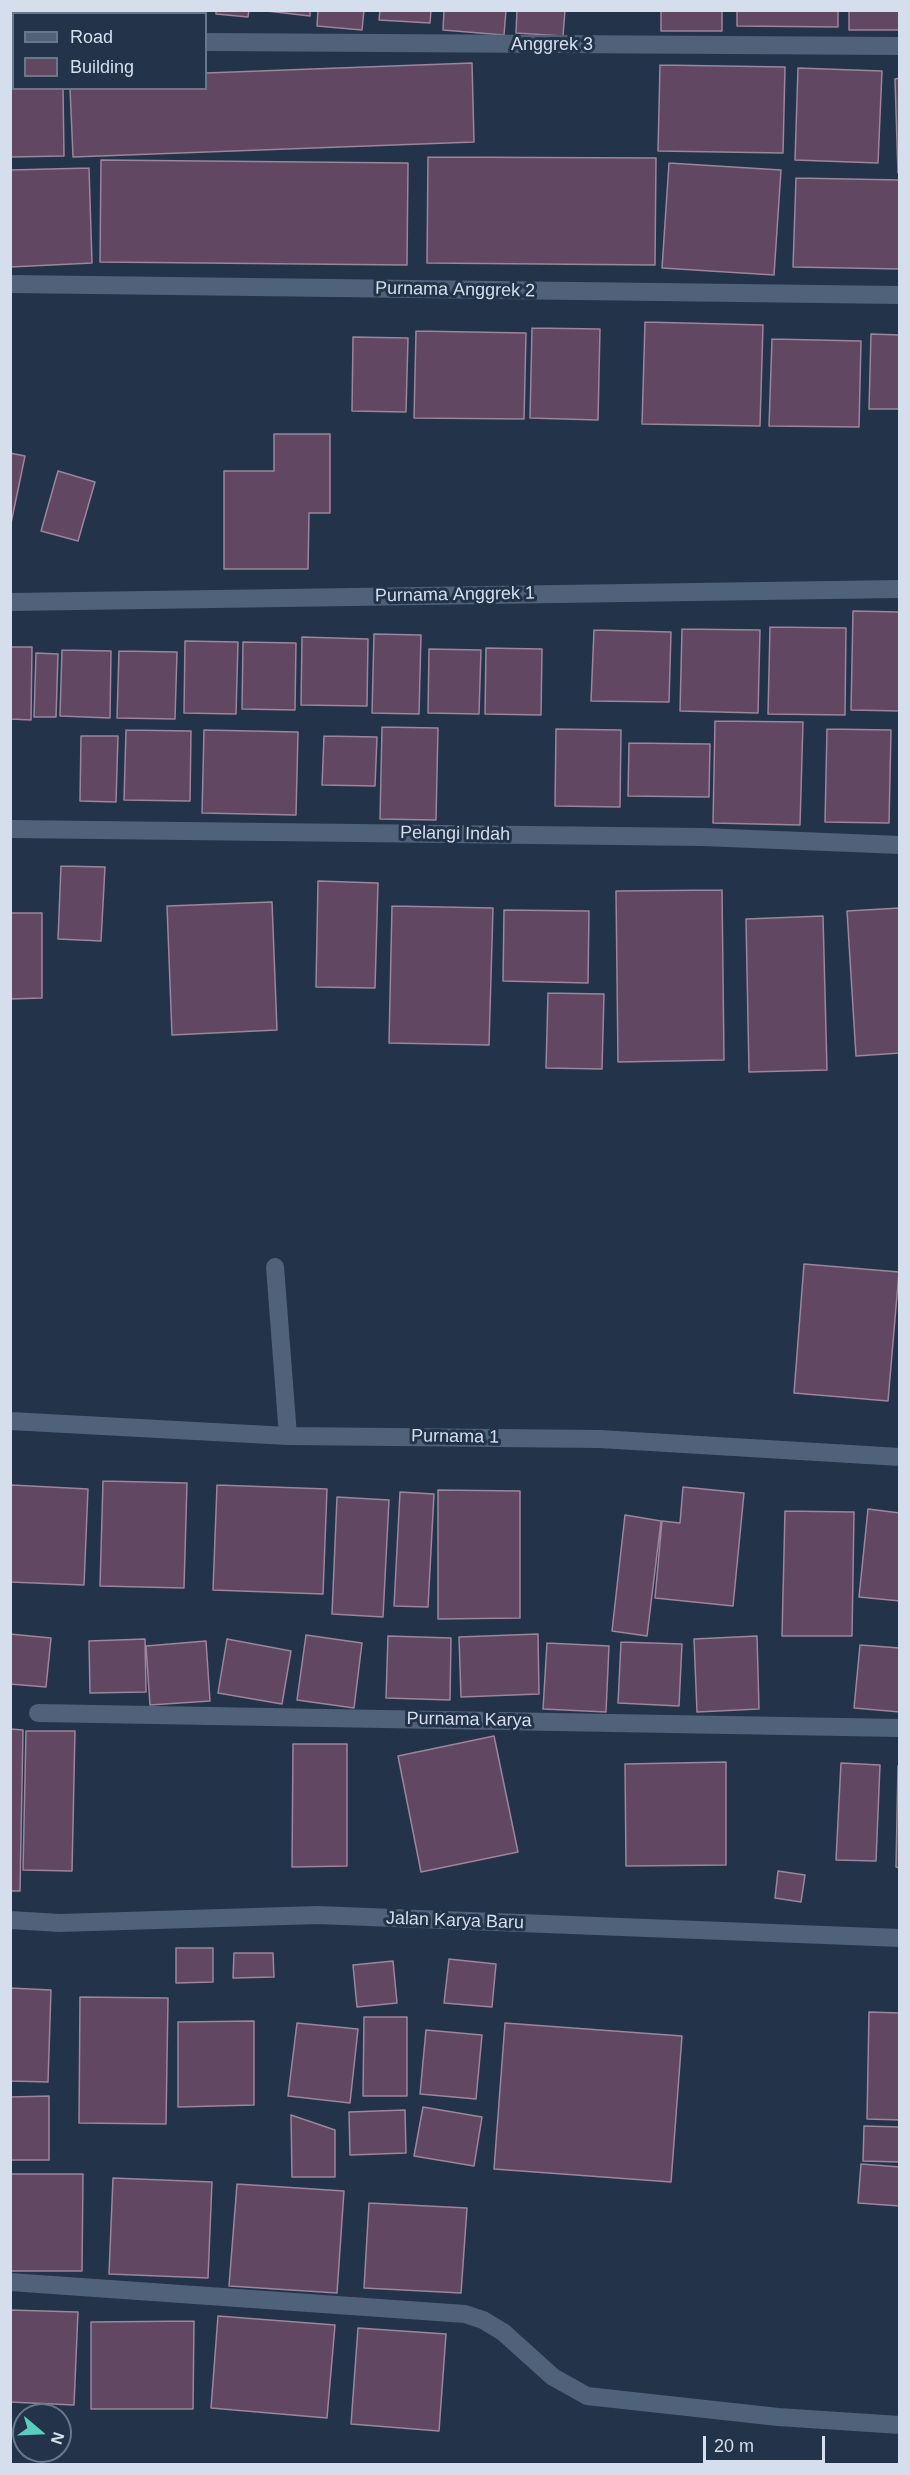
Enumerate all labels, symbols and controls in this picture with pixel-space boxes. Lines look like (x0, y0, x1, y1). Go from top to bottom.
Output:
legend (12, 12, 207, 90)
text: Road (70, 27, 113, 47)
street label: Anggrek 3 (511, 34, 593, 56)
text: Building (70, 57, 134, 77)
street label: Purnama Anggrek 2 (375, 278, 535, 302)
street label: Purnama Anggrek 1 (375, 583, 535, 607)
street label: Pelangi Indah (400, 822, 510, 846)
street label: Purnama 1 (411, 1425, 499, 1449)
street label: Purnama Karya (406, 1708, 532, 1732)
street label: Jalan Karya Baru (386, 1908, 524, 1934)
north arrow (12, 2403, 72, 2463)
scale bar (706, 2424, 828, 2462)
text: N (48, 2430, 68, 2447)
text: 20 m (714, 2436, 754, 2456)

